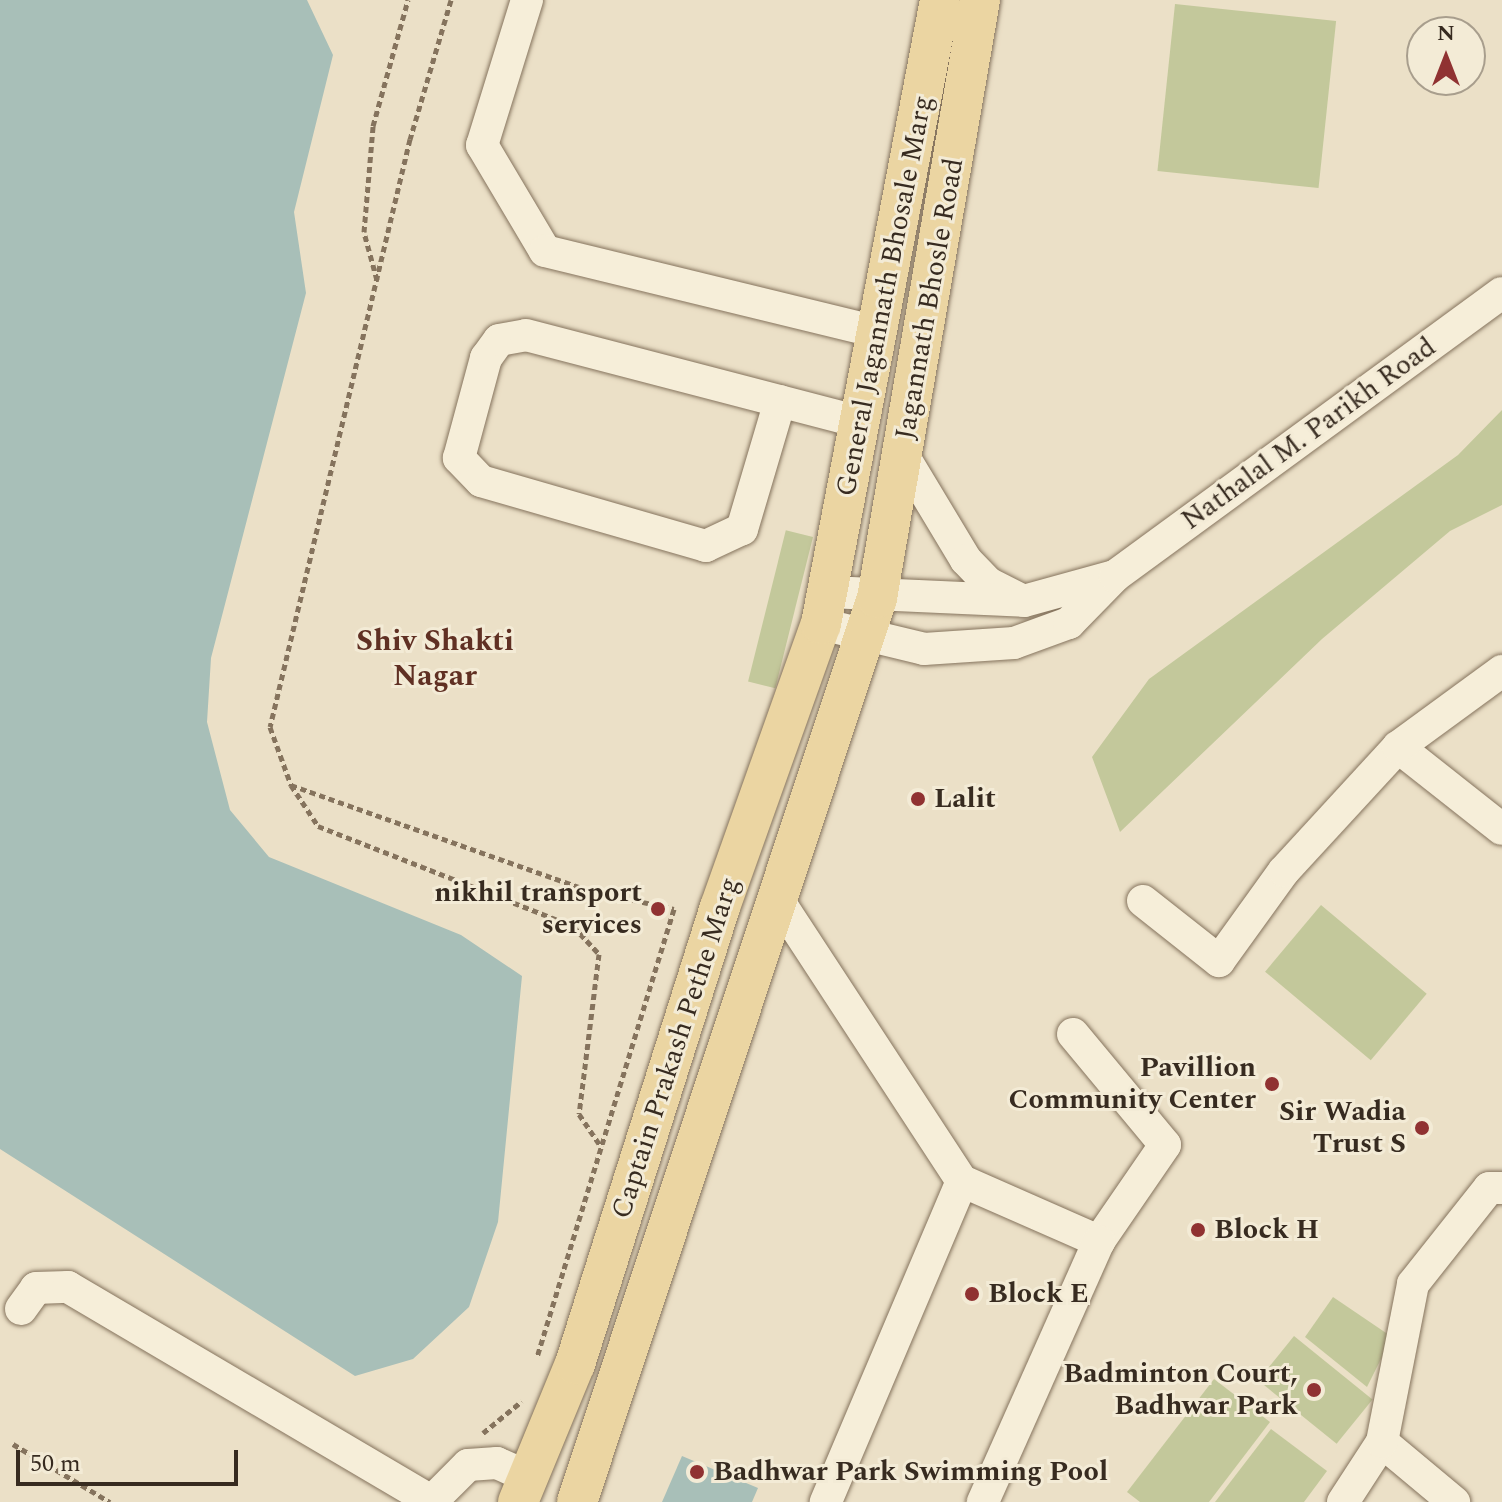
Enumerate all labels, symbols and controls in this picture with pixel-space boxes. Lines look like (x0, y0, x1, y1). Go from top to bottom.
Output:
north arrow (1406, 16, 1486, 96)
text: N (1437, 17, 1455, 50)
street label: General Jagannath Bhosale Marg (830, 93, 940, 499)
street label: Jagannath Bhosle Road (889, 156, 971, 442)
street label: Nathalal M. Parikh Road (1175, 331, 1443, 537)
district label: Shiv Shakti Nagar (356, 623, 514, 694)
place label: Lalit (934, 782, 996, 816)
marker: Lalit (909, 790, 927, 808)
street label: Captain Prakash Pethe Marg (605, 873, 747, 1223)
place label: nikhil transport services (434, 876, 642, 942)
marker: nikhil transport services (649, 900, 667, 918)
place label: Pavillion Community Center (1009, 1051, 1256, 1117)
marker: Pavillion Community Center (1263, 1075, 1281, 1093)
place label: Sir Wadia Trust S (1279, 1095, 1406, 1161)
marker: Sir Wadia Trust S (1413, 1119, 1431, 1137)
place label: Block H (1214, 1213, 1319, 1247)
marker: Block H (1189, 1221, 1207, 1239)
place label: Block E (988, 1277, 1089, 1311)
marker: Block E (963, 1285, 981, 1303)
place label: Badminton Court, Badhwar Park (1063, 1357, 1298, 1423)
marker: Badminton Court, Badhwar Park (1305, 1381, 1323, 1399)
scale bar (20, 1434, 242, 1484)
text: 50 m (30, 1446, 81, 1482)
place label: Badhwar Park Swimming Pool (713, 1455, 1108, 1489)
marker: Badhwar Park Swimming Pool (688, 1463, 706, 1481)

